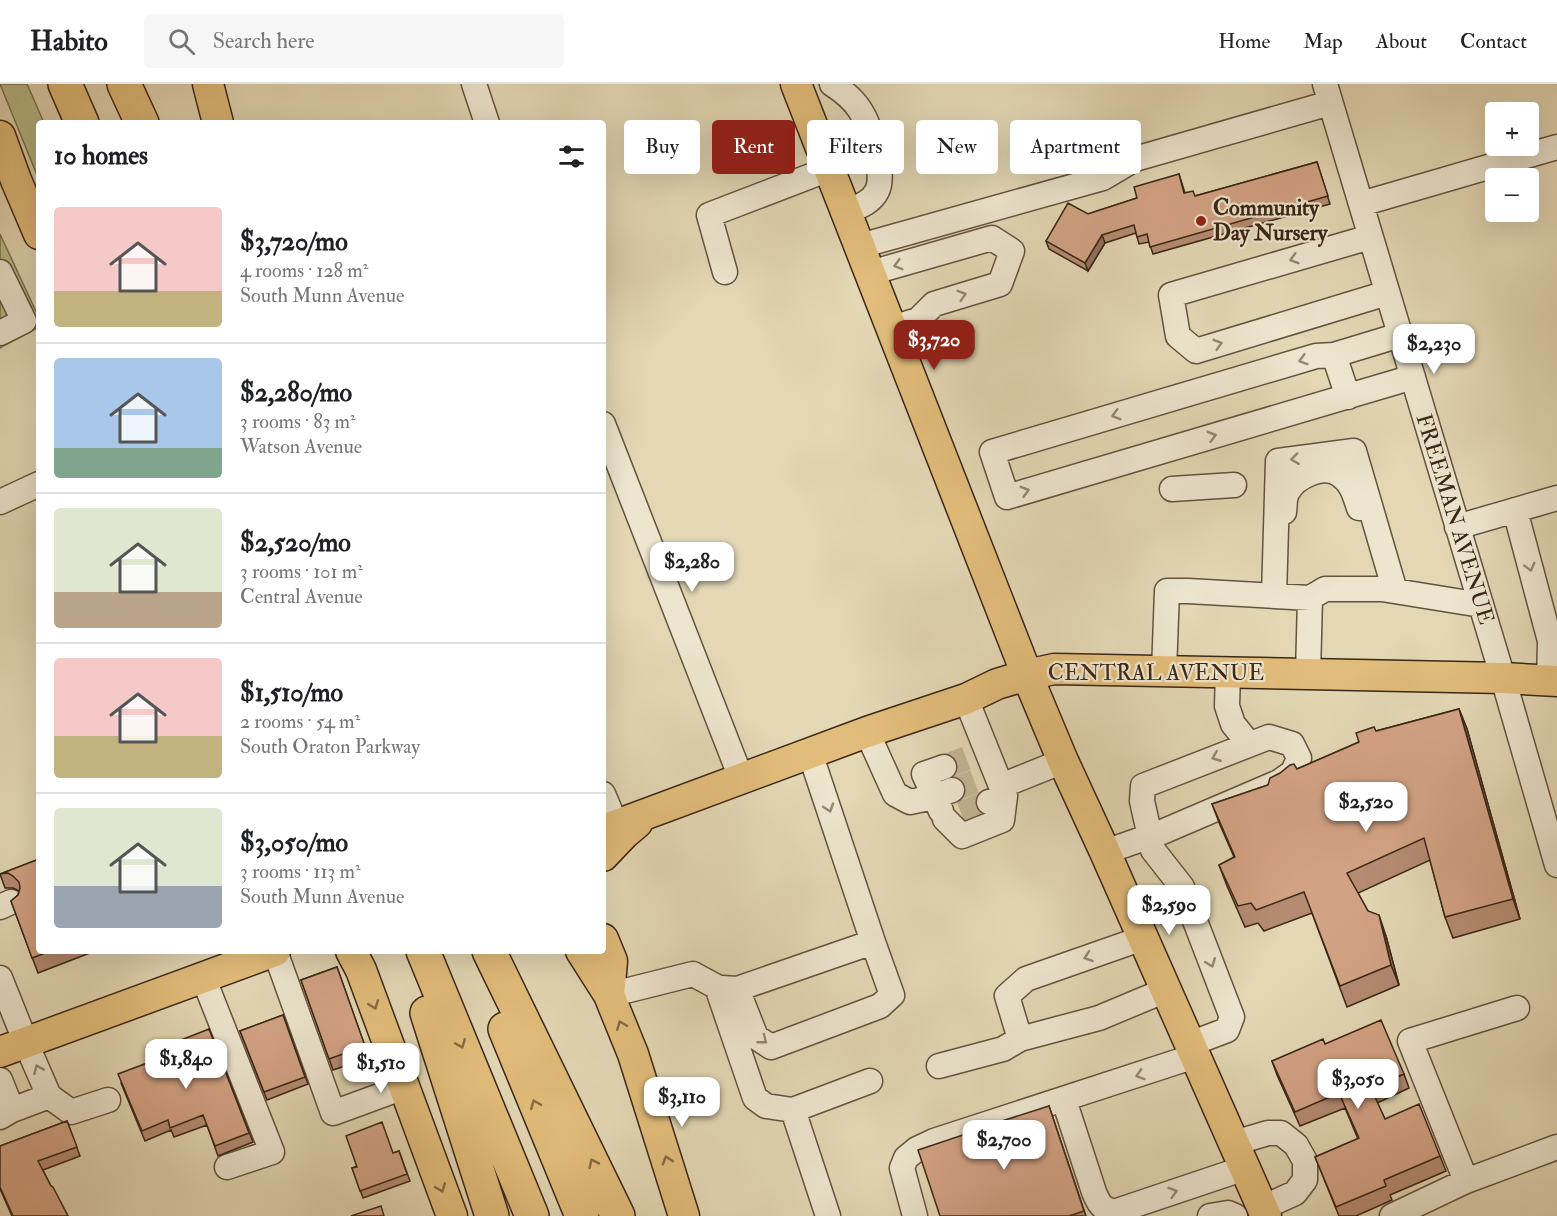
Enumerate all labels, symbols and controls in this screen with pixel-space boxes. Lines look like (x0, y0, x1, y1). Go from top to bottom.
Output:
search box (144, 14, 564, 68)
text: Habito (30, 24, 108, 59)
icon: search (165, 25, 198, 58)
text: Search here (213, 27, 315, 55)
text: Home (1218, 28, 1270, 55)
text: Map (1303, 28, 1343, 55)
text: About (1376, 28, 1427, 55)
text: Contact (1460, 28, 1527, 55)
map controls (1485, 102, 1539, 222)
button: + (1485, 102, 1539, 156)
chip: Buy (624, 120, 700, 174)
chip: Rent (712, 120, 795, 174)
chip: Filters (807, 120, 904, 174)
chip: New (916, 120, 998, 174)
chip: Apartment (1010, 120, 1141, 174)
text: 10 homes (54, 140, 148, 172)
icon: filters (555, 140, 588, 173)
button: − (1485, 168, 1539, 222)
place label: Community Day Nursery (1213, 194, 1329, 248)
marker: Community Day Nursery (1194, 214, 1208, 228)
text: $3,720/mo (240, 226, 348, 258)
icon: home (102, 231, 174, 303)
one-way arrow (1289, 252, 1300, 264)
text: 4 rooms · 128 m² (240, 258, 368, 283)
one-way arrow (893, 258, 904, 270)
text: South Munn Avenue (240, 283, 404, 308)
one-way arrow (956, 290, 967, 302)
pin: $3,720 (885, 320, 983, 371)
pin: $2,230 (1385, 324, 1483, 375)
text: $3,720 (908, 327, 960, 352)
text: $2,230 (1407, 331, 1461, 356)
one-way arrow (1212, 339, 1223, 351)
one-way arrow (1298, 353, 1309, 365)
text: $2,280/mo (240, 377, 352, 409)
icon: home (102, 382, 174, 454)
one-way arrow (1111, 408, 1122, 420)
text: 3 rooms · 83 m² (240, 409, 356, 434)
street label: FREEMAN AVENUE (1410, 410, 1500, 628)
one-way arrow (1207, 431, 1217, 444)
text: Watson Avenue (240, 434, 362, 459)
one-way arrow (1290, 452, 1299, 464)
one-way arrow (1019, 486, 1030, 498)
text: $2,520/mo (240, 527, 351, 559)
icon: home (102, 532, 174, 604)
pin: $2,280 (643, 542, 741, 593)
text: $2,280 (664, 549, 720, 574)
text: 3 rooms · 101 m² (240, 559, 363, 584)
one-way arrow (1523, 561, 1535, 571)
text: Central Avenue (240, 584, 363, 609)
street label: CENTRAL AVENUE (1048, 659, 1264, 687)
text: $1,510/mo (240, 677, 343, 709)
icon: home (102, 682, 174, 754)
text: 2 rooms · 54 m² (240, 709, 360, 734)
text: South Oraton Parkway (240, 734, 420, 759)
one-way arrow (1211, 750, 1222, 762)
pin: $2,520 (1317, 782, 1415, 833)
text: $2,520 (1339, 789, 1394, 814)
one-way arrow (821, 802, 834, 813)
text: $3,050/mo (240, 827, 348, 859)
icon: home (102, 832, 174, 904)
text: 3 rooms · 113 m² (240, 859, 361, 884)
text: South Munn Avenue (240, 884, 404, 909)
pin: $2,590 (1120, 885, 1218, 936)
text: $2,590 (1141, 892, 1197, 917)
one-way arrow (1083, 949, 1094, 962)
one-way arrow (1204, 957, 1216, 968)
one-way arrow (367, 998, 379, 1009)
one-way arrow (616, 1020, 628, 1031)
one-way arrow (756, 1033, 767, 1044)
one-way arrow (454, 1038, 466, 1049)
pin: $1,840 (137, 1039, 235, 1090)
pin: $1,510 (332, 1043, 430, 1094)
text: $1,840 (159, 1046, 213, 1071)
text: $1,510 (357, 1050, 405, 1075)
pin: $3,050 (1309, 1059, 1407, 1110)
one-way arrow (33, 1065, 45, 1076)
text: $3,050 (1332, 1066, 1384, 1091)
one-way arrow (1135, 1067, 1146, 1080)
pin: $3,110 (633, 1077, 731, 1128)
text: $3,110 (658, 1084, 706, 1109)
one-way arrow (530, 1099, 542, 1110)
pin: $2,700 (955, 1120, 1053, 1171)
text: $2,700 (976, 1127, 1032, 1152)
one-way arrow (661, 1155, 674, 1166)
one-way arrow (588, 1159, 600, 1170)
one-way arrow (434, 1181, 446, 1192)
one-way arrow (1168, 1187, 1178, 1199)

